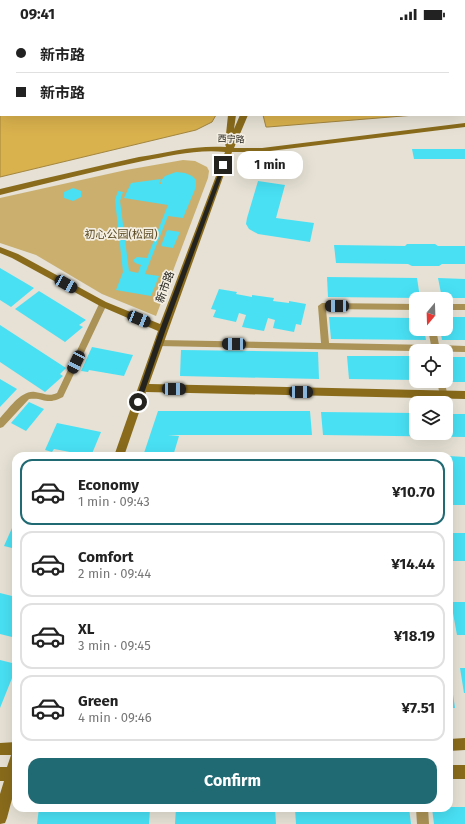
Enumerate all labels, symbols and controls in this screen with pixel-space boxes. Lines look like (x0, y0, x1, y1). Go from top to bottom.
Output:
text: 09:41 (20, 5, 55, 23)
text: 新市路 (40, 46, 85, 64)
text: 新市路 (40, 84, 85, 102)
street label: 西宁路 (217, 134, 245, 144)
callout: 1 min (237, 151, 303, 179)
route end (214, 156, 232, 174)
text: 1 min (254, 157, 286, 172)
park label: 初心公园(松园) (84, 228, 158, 241)
street label: 新市路 (153, 269, 177, 305)
car (53, 273, 79, 295)
north arrow (409, 292, 453, 336)
map controls (409, 292, 453, 440)
car (325, 300, 349, 312)
car (126, 309, 152, 329)
car (222, 338, 246, 350)
button: locate (409, 344, 453, 388)
car (65, 349, 87, 375)
car (162, 383, 186, 395)
car (289, 386, 313, 398)
route start (129, 393, 147, 411)
button: layers (409, 396, 453, 440)
icon: car (30, 474, 66, 510)
text: Economy (78, 476, 139, 494)
text: ¥10.70 (392, 483, 435, 501)
text: 1 min · 09:43 (78, 494, 150, 509)
icon: car (30, 546, 66, 582)
text: Comfort (78, 548, 134, 566)
text: ¥14.44 (391, 555, 435, 573)
text: 2 min · 09:44 (78, 566, 151, 581)
icon: car (30, 618, 66, 654)
text: XL (78, 620, 94, 638)
text: ¥18.19 (394, 627, 435, 645)
text: 3 min · 09:45 (78, 638, 151, 653)
icon: car (30, 690, 66, 726)
text: Green (78, 692, 118, 710)
text: ¥7.51 (402, 699, 435, 717)
text: 4 min · 09:46 (78, 710, 152, 725)
button: Confirm (28, 758, 437, 804)

